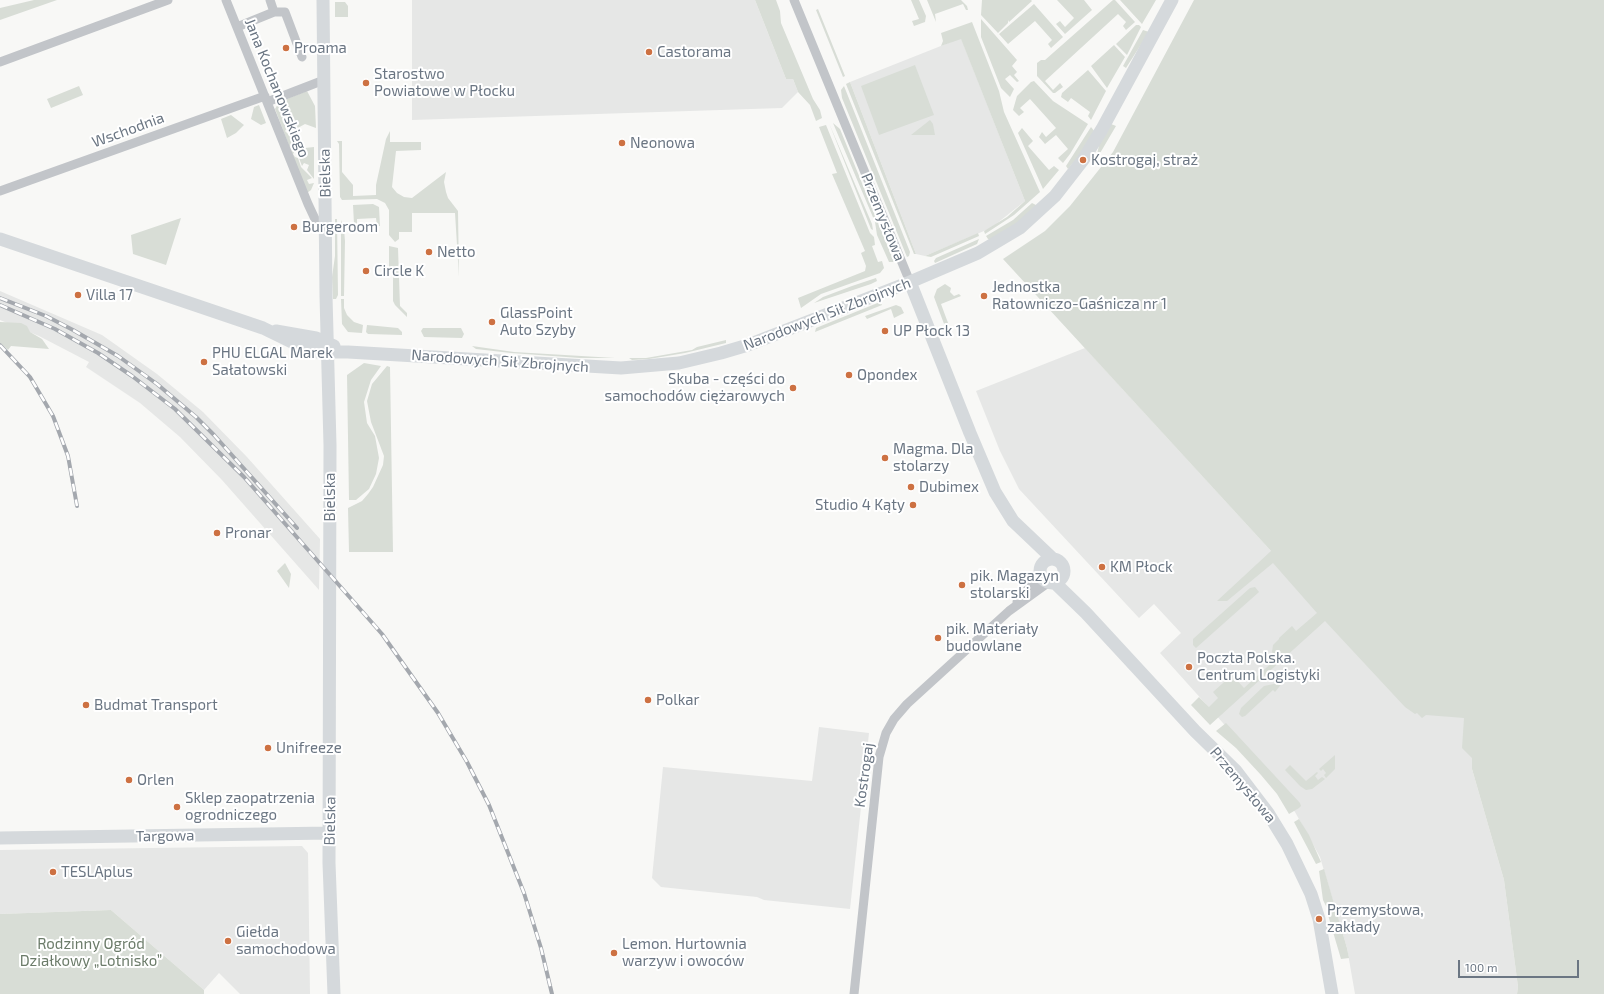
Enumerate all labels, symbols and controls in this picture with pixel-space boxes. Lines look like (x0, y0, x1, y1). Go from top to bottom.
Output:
street label: Jana Kochanowskiego (241, 16, 313, 160)
place label: Proama (294, 39, 347, 57)
marker: Proama (281, 43, 291, 53)
place label: Castorama (657, 43, 731, 61)
marker: Castorama (644, 47, 654, 57)
place label: Starostwo Powiatowe w Płocku (374, 65, 515, 100)
marker: Starostwo Powiatowe w Płocku (361, 78, 371, 88)
street label: Wschodnia (89, 109, 167, 151)
place label: Neonowa (630, 134, 695, 152)
marker: Neonowa (617, 138, 627, 148)
street label: Bielska (316, 148, 334, 198)
place label: Kostrogaj, straż (1091, 151, 1198, 169)
marker: Kostrogaj, straż (1078, 155, 1088, 165)
street label: Przemysłowa (857, 170, 909, 264)
place label: Burgeroom (302, 218, 378, 236)
marker: Burgeroom (289, 222, 299, 232)
place label: Netto (437, 243, 476, 261)
marker: Netto (424, 247, 434, 257)
place label: Circle K (374, 262, 424, 280)
marker: Circle K (361, 266, 371, 276)
street label: Narodowych Sił Zbrojnych (741, 274, 913, 354)
place label: Jednostka Ratowniczo-Gaśnicza nr 1 (992, 278, 1167, 313)
place label: Villa 17 (86, 286, 133, 304)
marker: Villa 17 (73, 290, 83, 300)
marker: Jednostka Ratowniczo-Gaśnicza nr 1 (979, 291, 989, 301)
place label: GlassPoint Auto Szyby (500, 304, 576, 339)
marker: GlassPoint Auto Szyby (487, 317, 497, 327)
place label: UP Płock 13 (893, 322, 970, 340)
marker: UP Płock 13 (880, 326, 890, 336)
place label: PHU ELGAL Marek Sałatowski (212, 344, 333, 379)
street label: Narodowych Sił Zbrojnych (411, 346, 589, 376)
marker: PHU ELGAL Marek Sałatowski (199, 357, 209, 367)
place label: Opondex (857, 366, 918, 384)
place label: Skuba - części do samochodów ciężarowych (605, 370, 785, 405)
marker: Opondex (844, 370, 854, 380)
marker: Skuba - części do samochodów ciężarowych (788, 383, 798, 393)
place label: Magma. Dla stolarzy (893, 440, 974, 475)
marker: Magma. Dla stolarzy (880, 453, 890, 463)
street label: Bielska (321, 472, 339, 522)
place label: Dubimex (919, 478, 979, 496)
marker: Dubimex (906, 482, 916, 492)
place label: Studio 4 Kąty (815, 496, 905, 514)
marker: Studio 4 Kąty (908, 500, 918, 510)
place label: Pronar (225, 524, 271, 542)
marker: Pronar (212, 528, 222, 538)
place label: KM Płock (1110, 558, 1173, 576)
marker: KM Płock (1097, 562, 1107, 572)
place label: pik. Magazyn stolarski (970, 567, 1059, 602)
marker: pik. Magazyn stolarski (957, 580, 967, 590)
place label: pik. Materiały budowlane (946, 620, 1038, 655)
marker: pik. Materiały budowlane (933, 633, 943, 643)
place label: Poczta Polska. Centrum Logistyki (1197, 649, 1320, 684)
marker: Poczta Polska. Centrum Logistyki (1184, 662, 1194, 672)
place label: Polkar (656, 691, 700, 709)
marker: Polkar (643, 695, 653, 705)
place label: Budmat Transport (94, 696, 218, 714)
marker: Budmat Transport (81, 700, 91, 710)
place label: Unifreeze (276, 739, 342, 757)
street label: Kostrogaj (851, 741, 877, 809)
marker: Unifreeze (263, 743, 273, 753)
street label: Przemysłowa (1206, 744, 1280, 826)
place label: Orlen (137, 771, 174, 789)
marker: Orlen (124, 775, 134, 785)
place label: Sklep zaopatrzenia ogrodniczego (185, 789, 315, 824)
street label: Bielska (321, 796, 339, 846)
marker: Sklep zaopatrzenia ogrodniczego (172, 802, 182, 812)
street label: Targowa (135, 826, 195, 846)
place label: TESLAplus (61, 863, 133, 881)
marker: TESLAplus (48, 867, 58, 877)
place label: Przemysłowa, zakłady (1327, 901, 1424, 936)
marker: Przemysłowa, zakłady (1314, 914, 1324, 924)
place label: Giełda samochodowa (236, 923, 336, 958)
park label: Rodzinny Ogród Działkowy „Lotnisko” (20, 935, 162, 970)
place label: Lemon. Hurtownia warzyw i owoców (622, 935, 747, 970)
marker: Giełda samochodowa (223, 936, 233, 946)
marker: Lemon. Hurtownia warzyw i owoców (609, 948, 619, 958)
scale bar (1460, 952, 1581, 978)
text: 100 m (1465, 960, 1497, 974)

